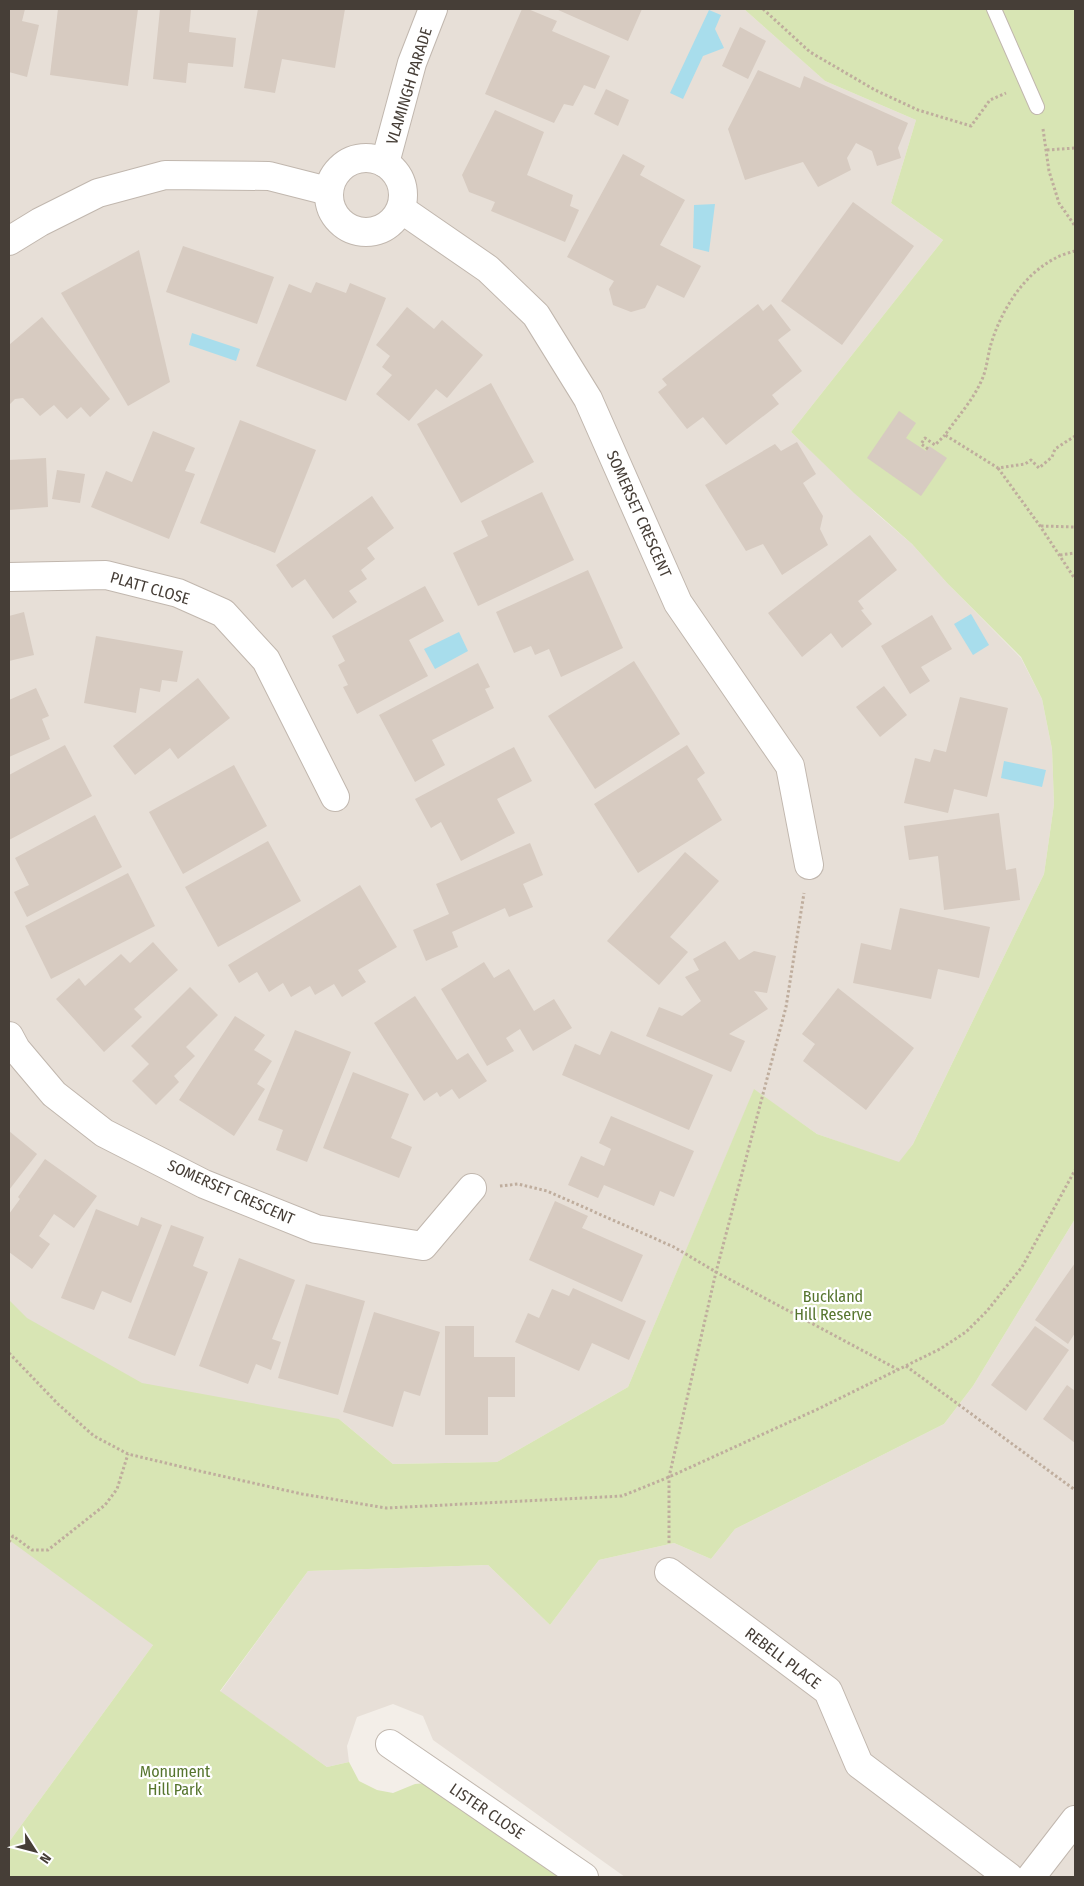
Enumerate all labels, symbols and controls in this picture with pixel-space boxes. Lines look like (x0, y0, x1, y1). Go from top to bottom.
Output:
street label: VLAMINGH PARADE (382, 25, 436, 147)
street label: SOMERSET CRESCENT (602, 448, 676, 581)
street label: PLATT CLOSE (108, 568, 192, 608)
street label: SOMERSET CRESCENT (165, 1155, 298, 1229)
park label: Buckland Hill Reserve (794, 1287, 872, 1324)
street label: REBELL PLACE (741, 1623, 825, 1693)
park label: Monument Hill Park (140, 1762, 211, 1799)
street label: LISTER CLOSE (446, 1779, 528, 1843)
north arrow (10, 1826, 60, 1876)
text: N (36, 1850, 54, 1867)

